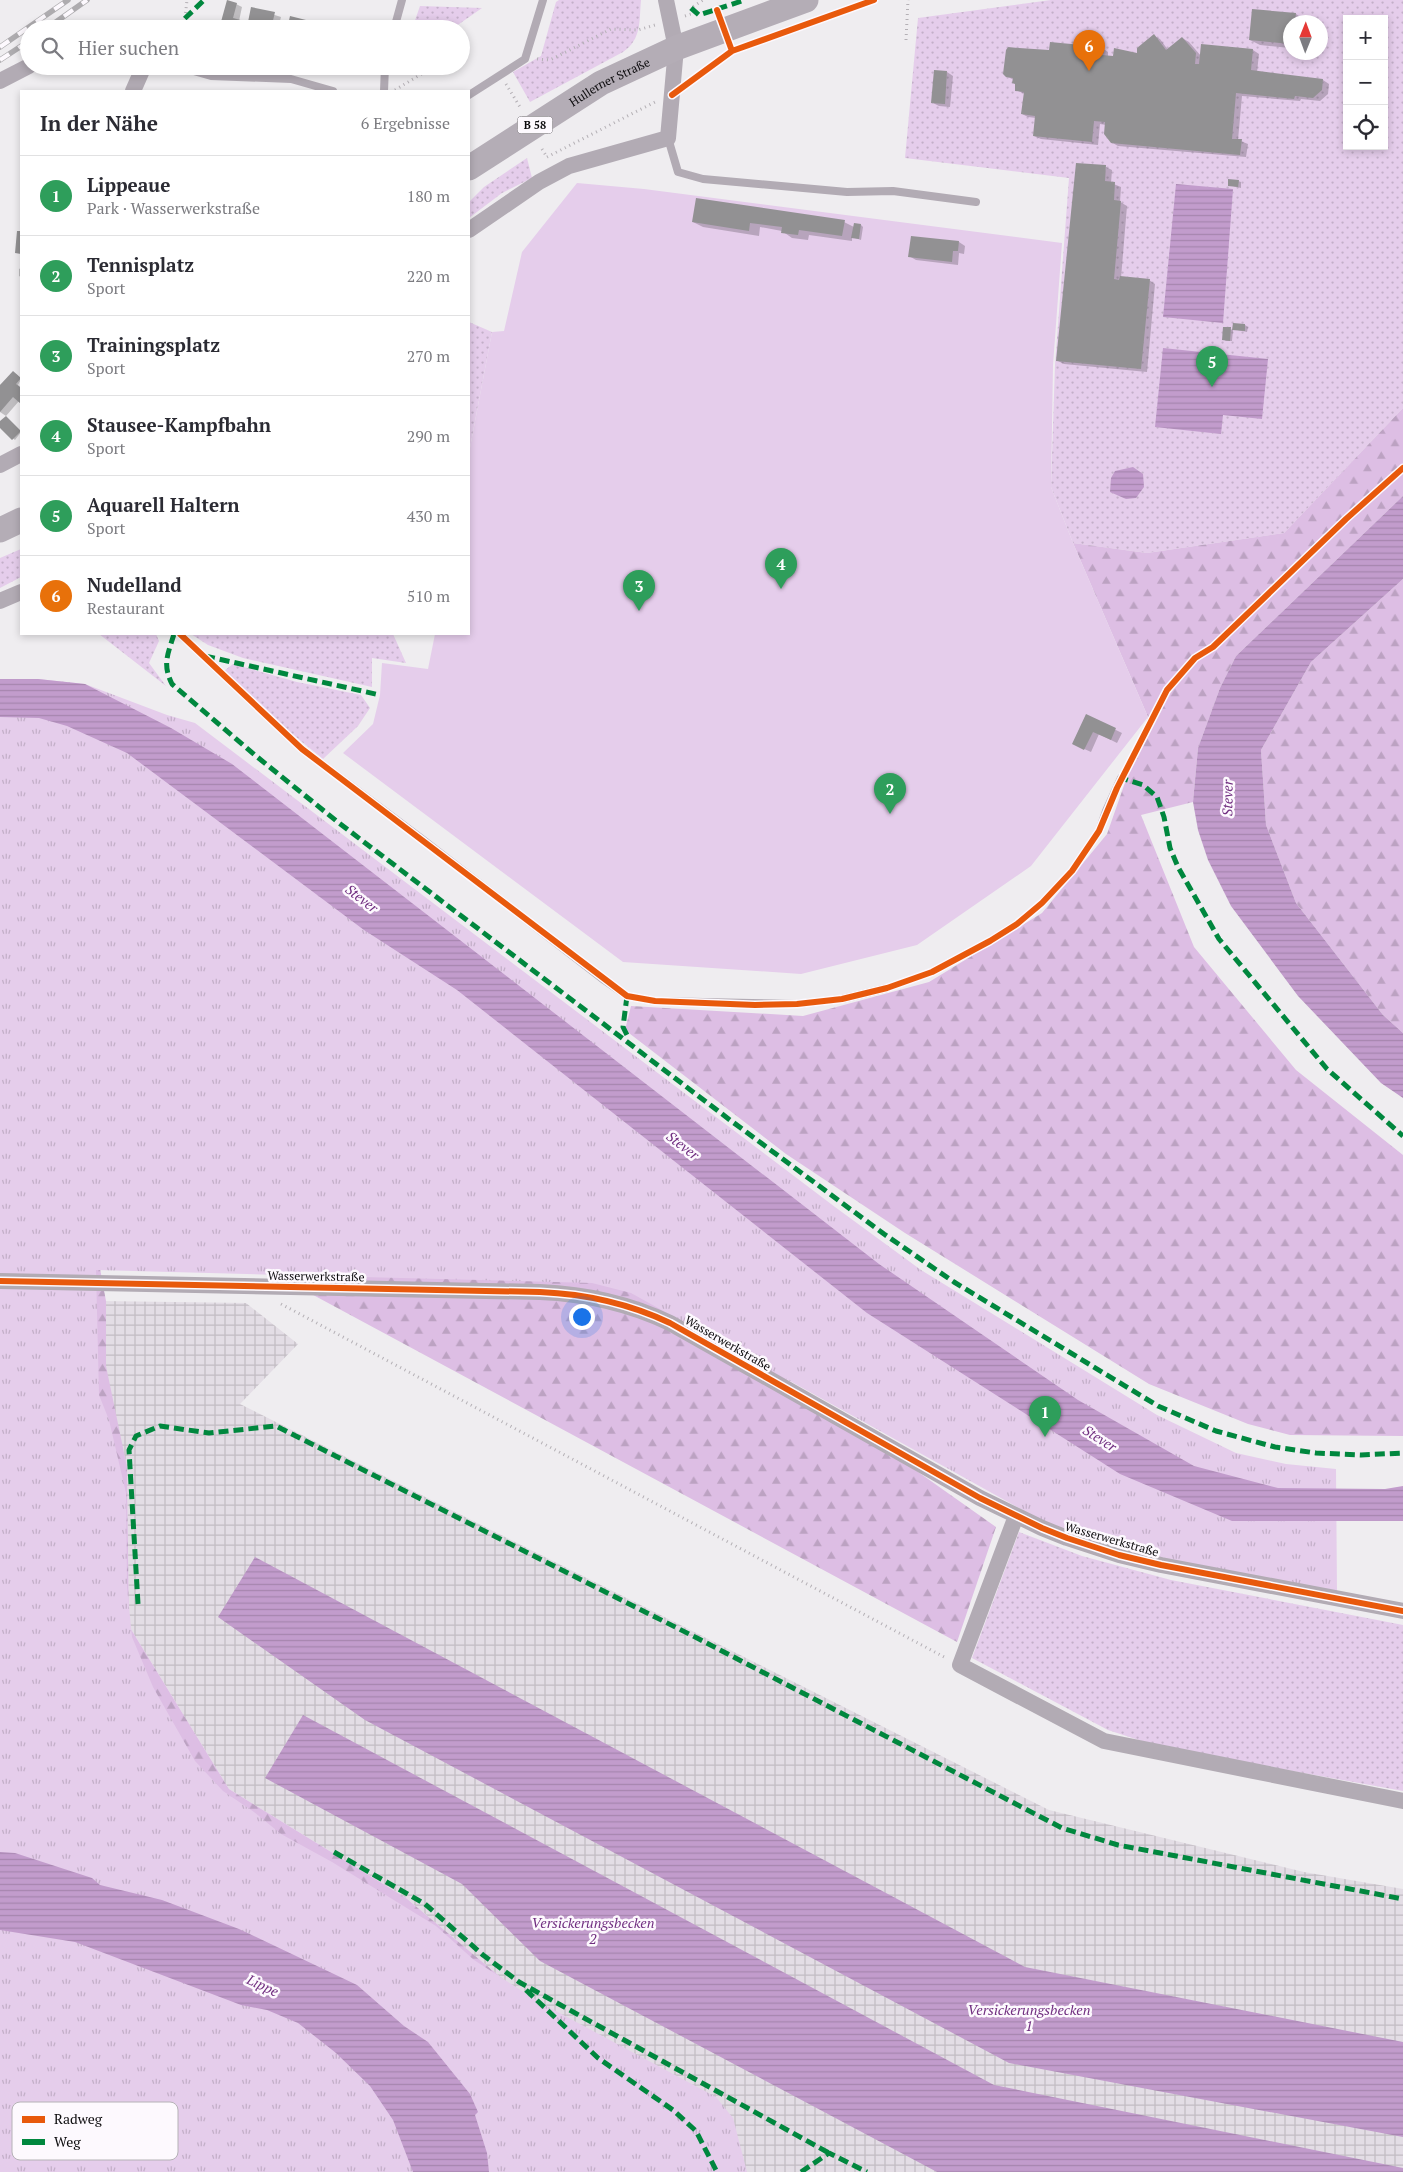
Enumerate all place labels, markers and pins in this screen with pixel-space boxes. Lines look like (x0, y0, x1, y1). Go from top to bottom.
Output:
pin: 6 (1073, 30, 1105, 71)
pin: 5 (1196, 346, 1228, 387)
pin: 4 (765, 548, 797, 589)
pin: 3 (623, 570, 655, 611)
pin: 2 (874, 773, 906, 814)
pin: 1 (1029, 1396, 1061, 1437)

